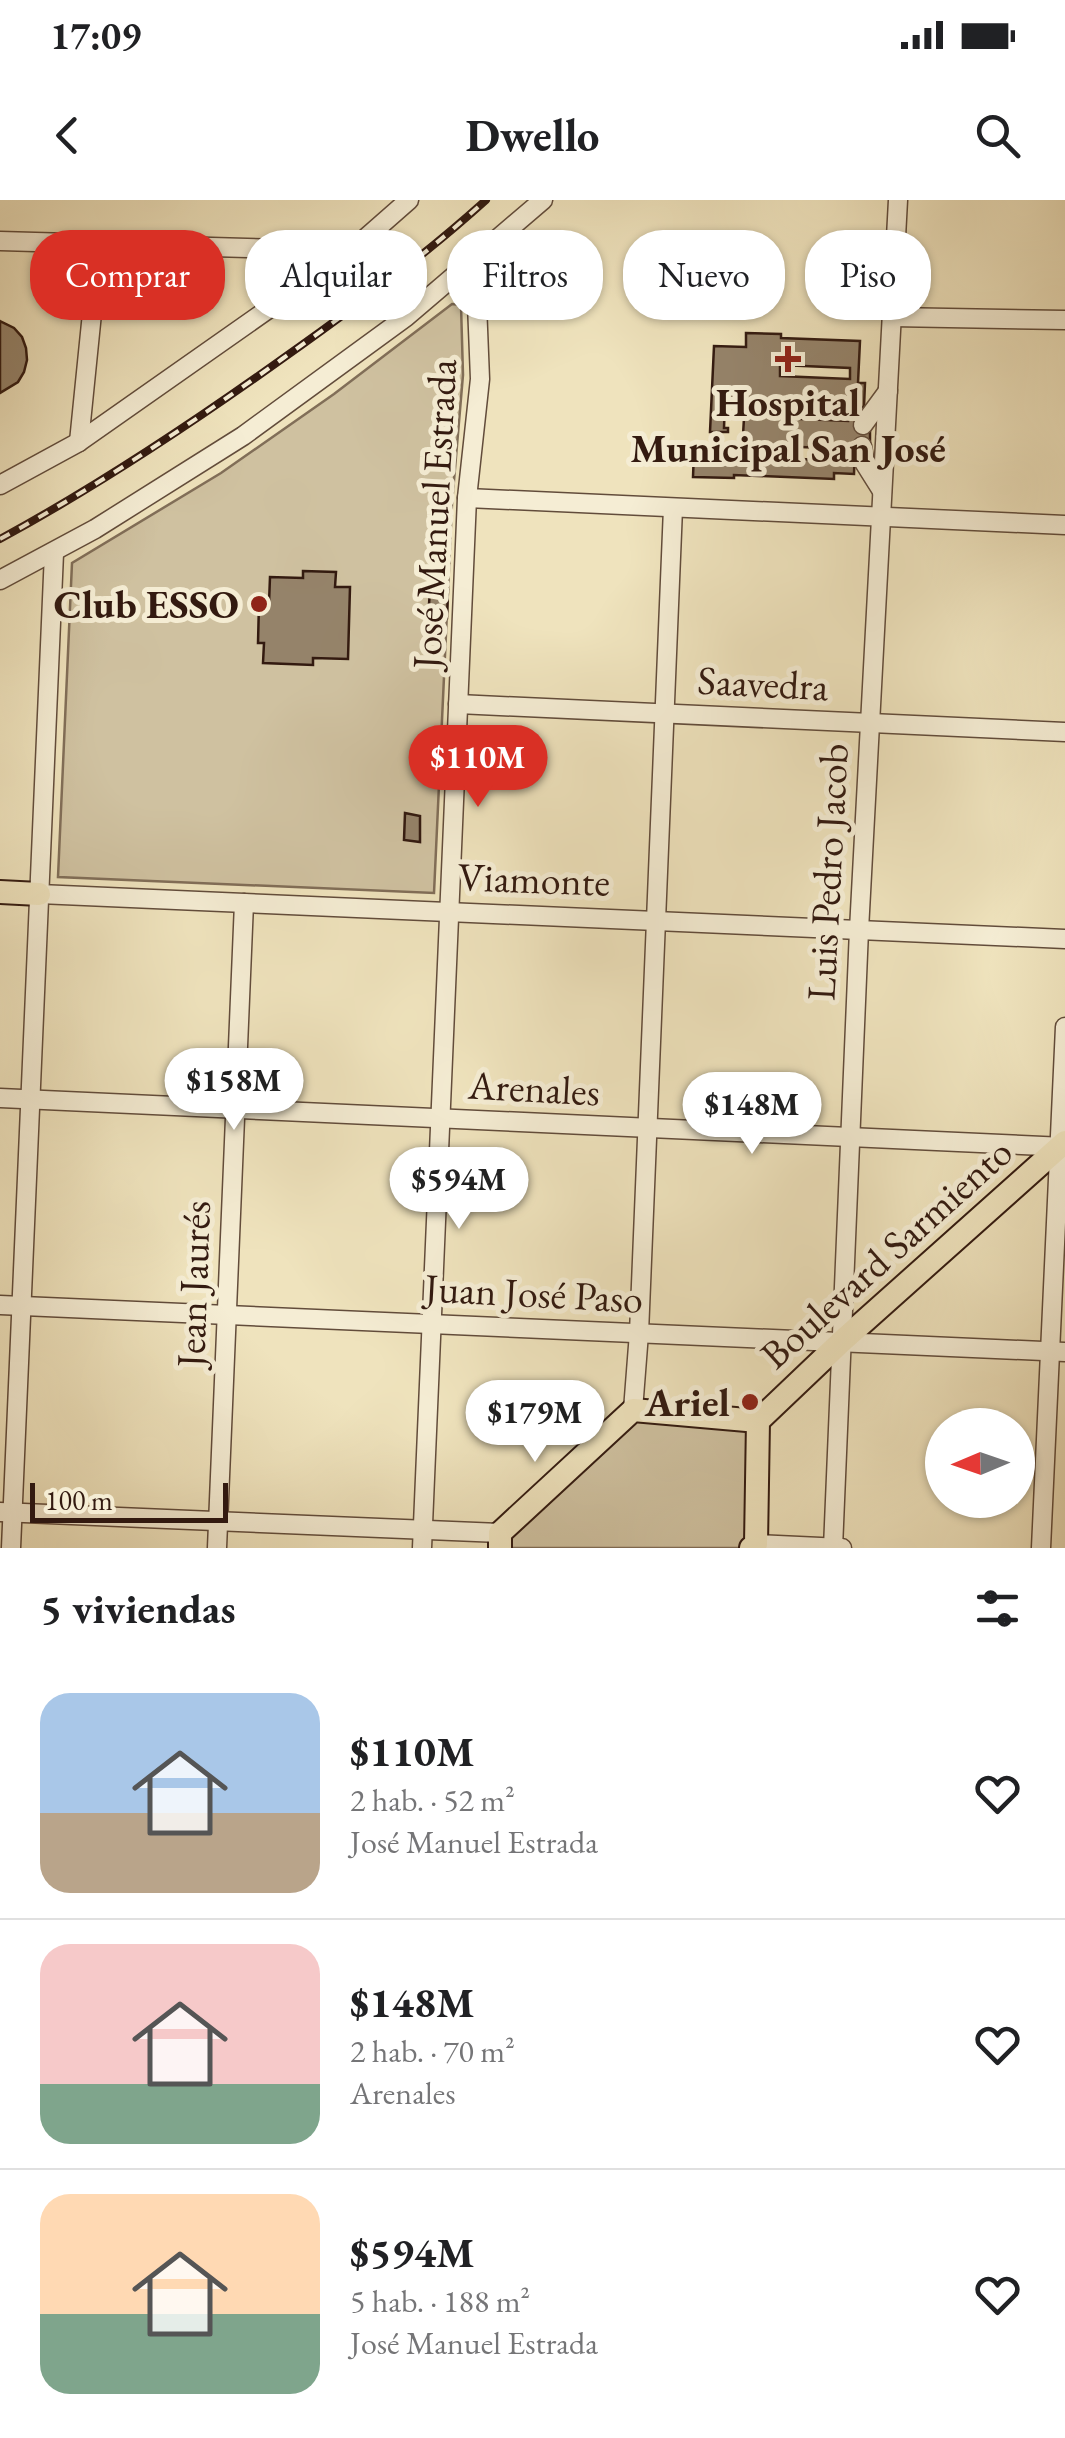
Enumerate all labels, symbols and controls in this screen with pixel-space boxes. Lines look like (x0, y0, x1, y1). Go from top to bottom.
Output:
text: 17:09 (50, 11, 141, 60)
text: Dwello (466, 106, 599, 164)
icon: back (40, 108, 95, 163)
icon: search (970, 108, 1025, 163)
chip: Comprar (30, 230, 225, 320)
chip: Alquilar (245, 230, 427, 320)
chip: Filtros (447, 230, 603, 320)
chip: Nuevo (623, 230, 785, 320)
chip: Piso (805, 230, 931, 320)
marker: Hospital Municipal San José (775, 346, 801, 372)
street label: José Manuel Estrada (400, 358, 468, 673)
place label: Hospital Municipal San José (630, 376, 946, 474)
place label: Club ESSO (53, 578, 239, 630)
marker: Club ESSO (248, 593, 270, 615)
street label: Saavedra (696, 654, 830, 712)
pin: $110M (408, 725, 548, 810)
text: $110M (431, 736, 525, 778)
street label: Luis Pedro Jacob (794, 742, 860, 1002)
street label: Viamonte (457, 850, 611, 908)
pin: $158M (164, 1048, 304, 1133)
text: $158M (187, 1059, 281, 1101)
street label: Arenales (466, 1059, 601, 1117)
pin: $148M (682, 1072, 822, 1157)
text: $148M (705, 1083, 799, 1125)
street label: Boulevard Sarmiento (749, 1126, 1023, 1380)
pin: $594M (389, 1147, 529, 1232)
text: $594M (412, 1158, 506, 1200)
street label: Jean Jaurés (164, 1200, 222, 1371)
street label: Juan José Paso (421, 1261, 644, 1325)
place label: Ariel (644, 1376, 730, 1428)
pin: $179M (465, 1380, 605, 1465)
text: $179M (488, 1391, 582, 1433)
marker: Ariel (739, 1391, 761, 1413)
north arrow (925, 1408, 1035, 1518)
map controls (925, 1408, 1035, 1518)
scale bar (30, 1478, 228, 1522)
text: 100 m (45, 1482, 113, 1518)
text: 5 viviendas (40, 1581, 236, 1636)
icon: filters (970, 1581, 1025, 1636)
text: $110M (350, 1724, 475, 1779)
icon: home (120, 1733, 240, 1853)
icon: heart (970, 1766, 1025, 1821)
text: 2 hab. · 52 m² (350, 1779, 515, 1821)
text: José Manuel Estrada (350, 1821, 598, 1863)
text: $148M (350, 1975, 475, 2030)
icon: home (120, 1984, 240, 2104)
icon: heart (970, 2017, 1025, 2072)
text: 2 hab. · 70 m² (350, 2030, 515, 2072)
text: Arenales (350, 2072, 455, 2114)
text: $594M (350, 2225, 475, 2280)
icon: home (120, 2234, 240, 2354)
icon: heart (970, 2267, 1025, 2322)
text: 5 hab. · 188 m² (350, 2280, 530, 2322)
text: José Manuel Estrada (350, 2322, 598, 2364)

